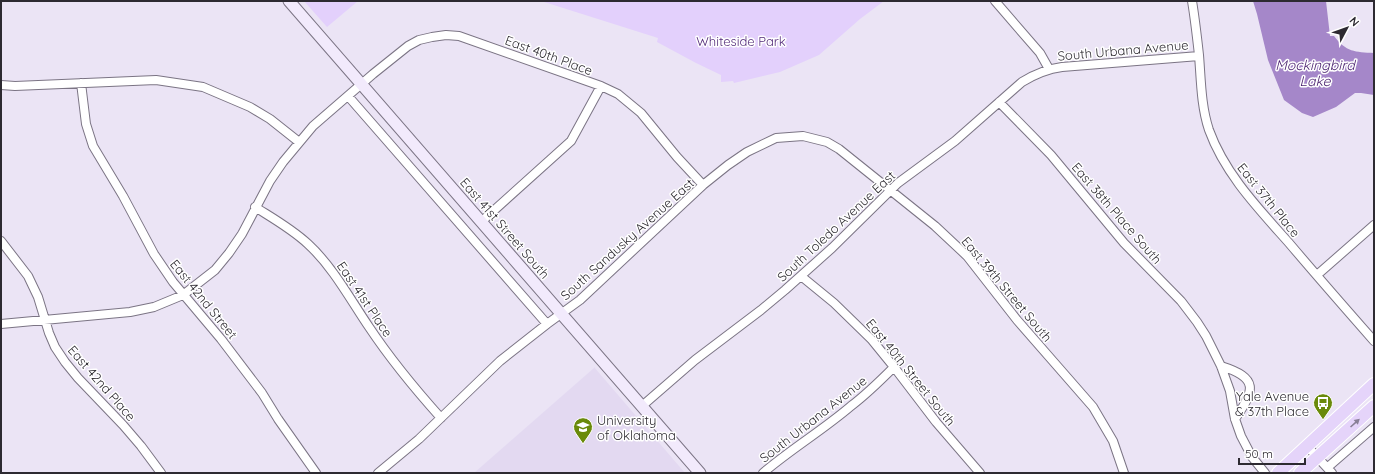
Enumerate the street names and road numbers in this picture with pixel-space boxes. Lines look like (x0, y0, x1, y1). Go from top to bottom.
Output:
street label: East 40th Place (503, 32, 595, 78)
street label: South Urbana Avenue (1057, 36, 1189, 64)
street label: East 38th Place South (1069, 159, 1165, 267)
street label: East 37th Place (1234, 160, 1304, 240)
street label: South Toledo Avenue East (774, 167, 898, 285)
street label: East 41st Street South (457, 174, 553, 282)
street label: South Sandusky Avenue East (557, 175, 697, 303)
street label: East 39th Street South (958, 233, 1056, 345)
street label: East 42nd Street (167, 256, 241, 342)
street label: East 41st Place (334, 258, 396, 340)
street label: East 40th Street South (863, 315, 959, 429)
street label: East 42nd Place (65, 342, 139, 424)
street label: South Urbana Avenue (756, 372, 870, 466)

